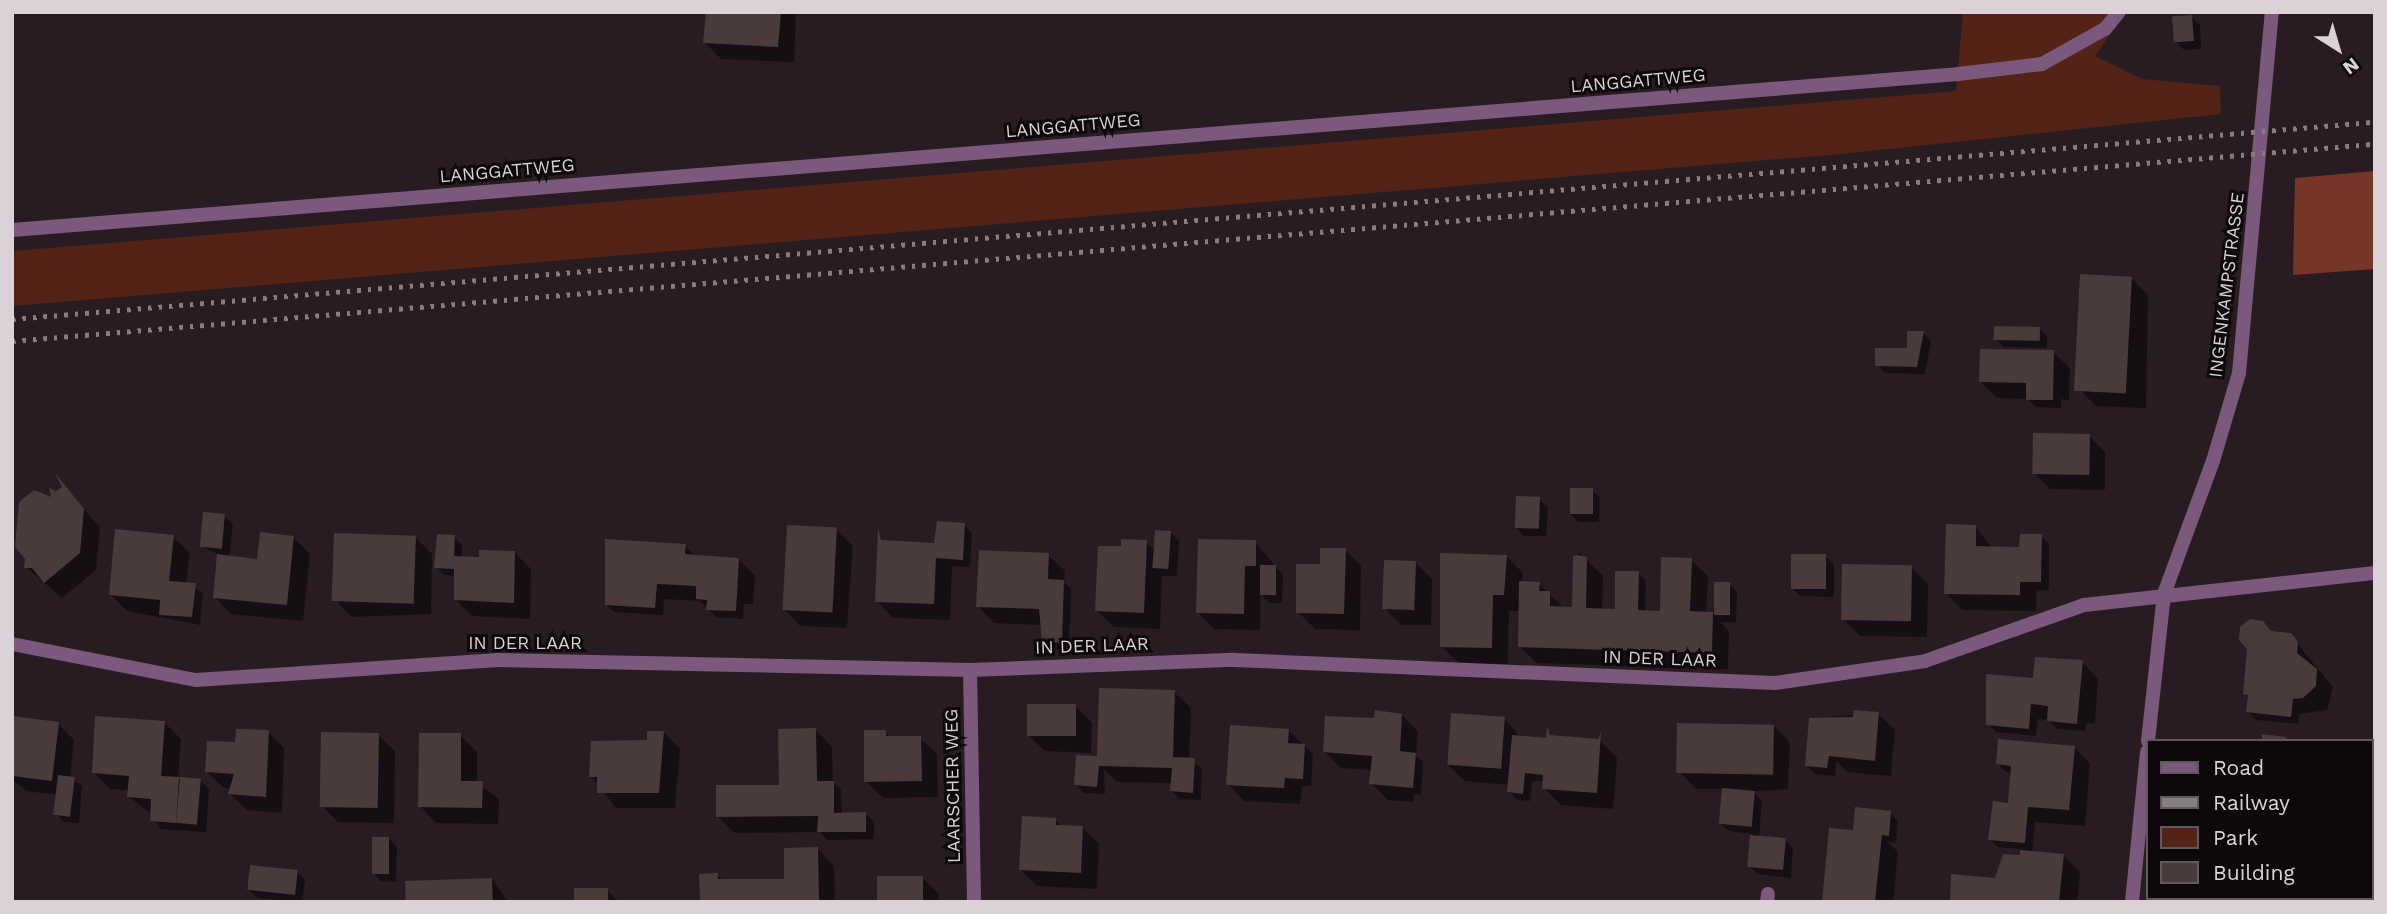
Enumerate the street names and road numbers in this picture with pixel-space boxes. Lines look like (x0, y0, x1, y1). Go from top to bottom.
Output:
street label: LANGGATTWEG (1570, 64, 1706, 98)
street label: LANGGATTWEG (1005, 109, 1141, 143)
street label: LANGGATTWEG (439, 154, 575, 188)
street label: INGENKAMPSTRASSE (2205, 191, 2249, 379)
street label: IN DER LAAR (468, 632, 582, 654)
street label: IN DER LAAR (1035, 633, 1149, 659)
street label: IN DER LAAR (1603, 646, 1717, 672)
street label: LAARSCHER WEG (941, 708, 965, 864)

